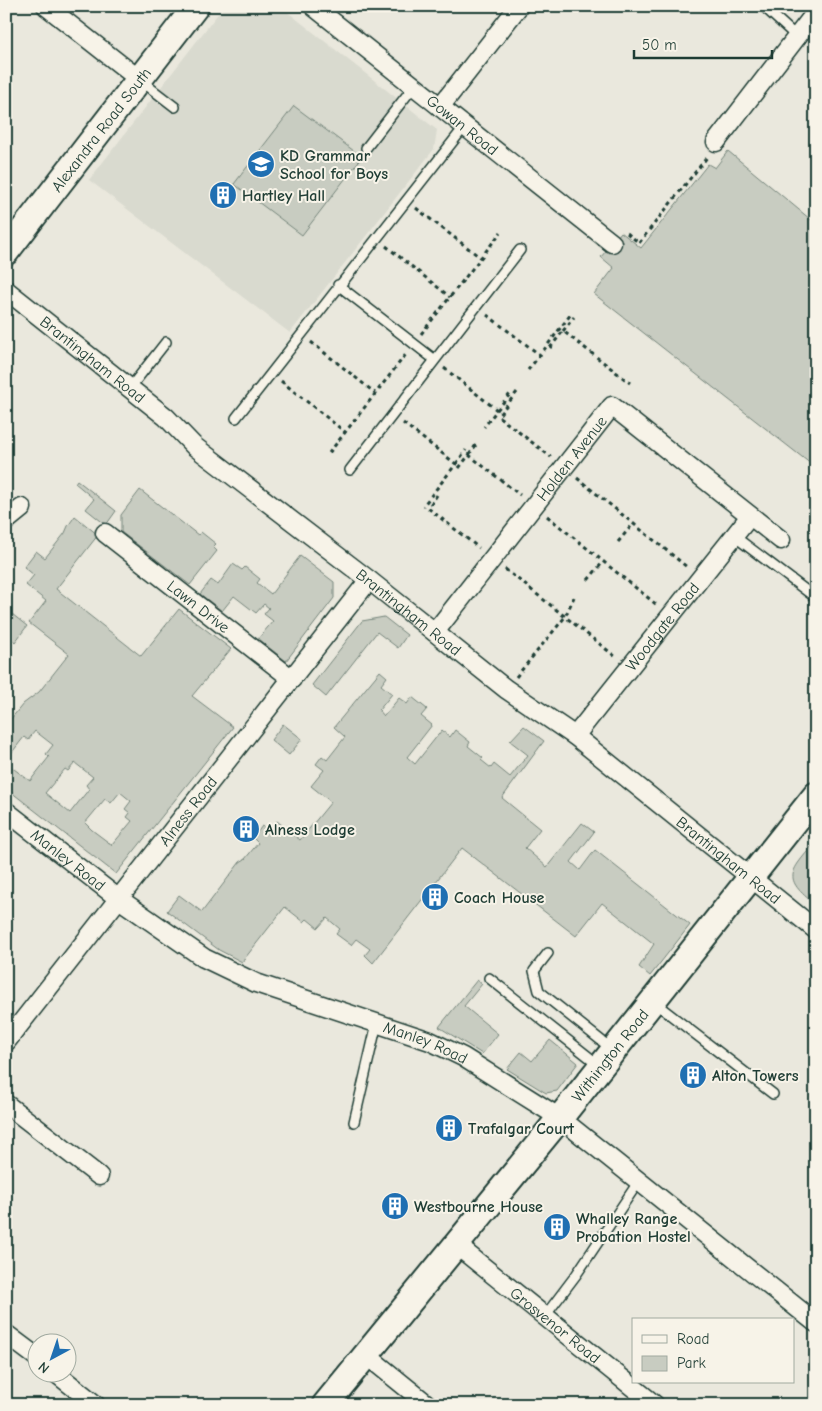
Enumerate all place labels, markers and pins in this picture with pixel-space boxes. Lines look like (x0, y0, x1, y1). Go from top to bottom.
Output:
place label: KD Grammar School for Boys (280, 147, 388, 183)
school or university icon: KD Grammar School for Boys (246, 149, 276, 179)
building icon: Hartley Hall (208, 180, 238, 210)
place label: Hartley Hall (242, 187, 325, 205)
building icon: Alness Lodge (231, 814, 261, 844)
place label: Alness Lodge (265, 821, 355, 839)
building icon: Coach House (420, 882, 450, 912)
place label: Coach House (454, 889, 544, 907)
building icon: Alton Towers (678, 1060, 708, 1090)
place label: Alton Towers (712, 1067, 799, 1085)
building icon: Trafalgar Court (434, 1113, 464, 1143)
place label: Trafalgar Court (468, 1120, 575, 1138)
building icon: Westbourne House (380, 1191, 410, 1221)
place label: Westbourne House (414, 1198, 543, 1216)
place label: Whalley Range Probation Hostel (576, 1210, 691, 1246)
building icon: Whalley Range Probation Hostel (542, 1212, 572, 1242)

